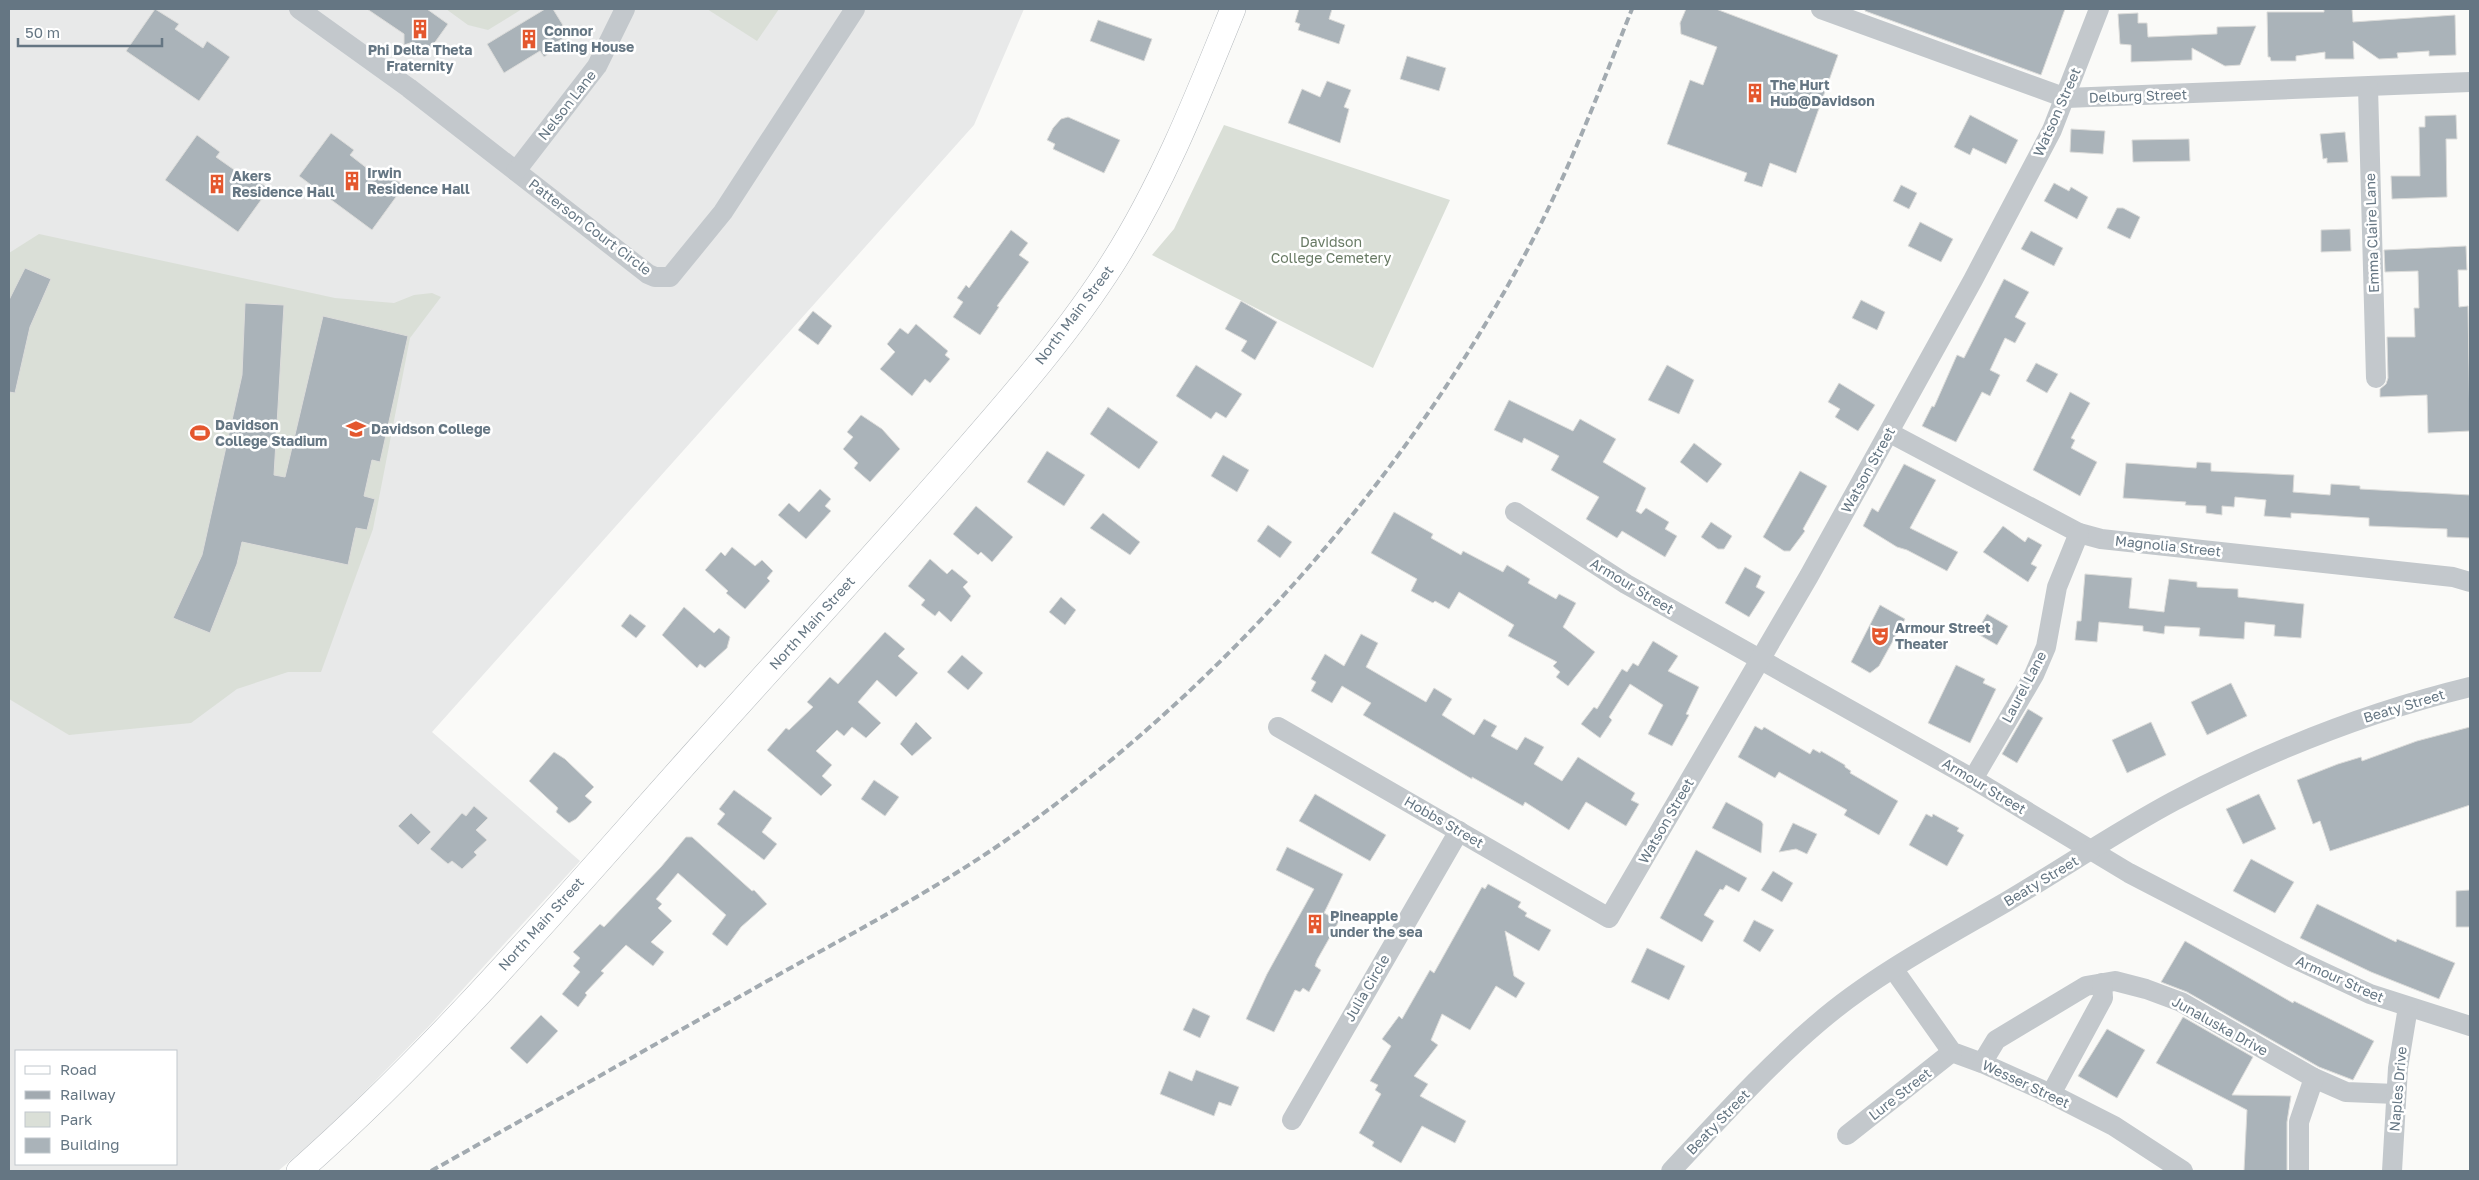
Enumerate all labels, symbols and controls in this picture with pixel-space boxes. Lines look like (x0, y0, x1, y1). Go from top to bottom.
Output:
scale bar (18, 15, 161, 47)
building icon: Phi Delta Theta Fraternity (409, 18, 431, 40)
place label: Connor Eating House (544, 22, 634, 55)
text: 50 m (25, 23, 60, 41)
building icon: Connor Eating House (518, 28, 540, 50)
place label: Phi Delta Theta Fraternity (368, 41, 472, 74)
street label: Watson Street (2029, 65, 2084, 159)
street label: Nelson Lane (534, 66, 599, 143)
place label: The Hurt Hub@Davidson (1770, 76, 1875, 109)
building icon: The Hurt Hub@Davidson (1744, 82, 1766, 104)
street label: Delburg Street (2089, 85, 2187, 106)
place label: Irwin Residence Hall (367, 164, 470, 197)
place label: Akers Residence Hall (232, 167, 335, 200)
building icon: Irwin Residence Hall (341, 170, 363, 192)
building icon: Akers Residence Hall (206, 173, 228, 195)
street label: Emma Claire Lane (2361, 173, 2382, 293)
street label: Patterson Court Circle (526, 175, 655, 278)
park label: Davidson College Cemetery (1271, 233, 1391, 266)
street label: North Main Street (1031, 262, 1116, 368)
place label: Davidson College Stadium (215, 416, 327, 449)
school or university icon: Davidson College (345, 418, 367, 440)
place label: Davidson College (371, 420, 491, 437)
sports icon: Davidson College Stadium (189, 422, 211, 444)
street label: Watson Street (1837, 424, 1898, 516)
street label: Magnolia Street (2114, 531, 2222, 560)
street label: Armour Street (1587, 554, 1677, 617)
street label: North Main Street (765, 572, 858, 673)
place label: Armour Street Theater (1895, 619, 1991, 652)
theatre icon: Armour Street Theater (1869, 625, 1891, 647)
street label: Laurel Lane (1998, 648, 2050, 725)
street label: Beaty Street (2361, 685, 2446, 726)
street label: Armour Street (1939, 754, 2029, 817)
street label: Watson Street (1634, 775, 1697, 866)
street label: Hobbs Street (1402, 792, 1487, 851)
street label: Beaty Street (2000, 852, 2081, 909)
street label: North Main Street (494, 873, 587, 974)
place label: Pineapple under the sea (1330, 907, 1423, 940)
building icon: Pineapple under the sea (1304, 913, 1326, 935)
street label: Julia Circle (1341, 951, 1393, 1024)
street label: Armour Street (2294, 952, 2387, 1006)
street label: Junaluska Drive (2169, 992, 2271, 1059)
street label: Naples Drive (2385, 1046, 2410, 1132)
legend (15, 1050, 178, 1165)
street label: Wesser Street (1980, 1056, 2073, 1111)
text: Road (60, 1060, 97, 1078)
street label: Lure Street (1865, 1064, 1934, 1123)
text: Railway (60, 1085, 116, 1103)
street label: Beaty Street (1682, 1086, 1753, 1158)
text: Park (60, 1110, 93, 1128)
text: Building (60, 1135, 120, 1153)

